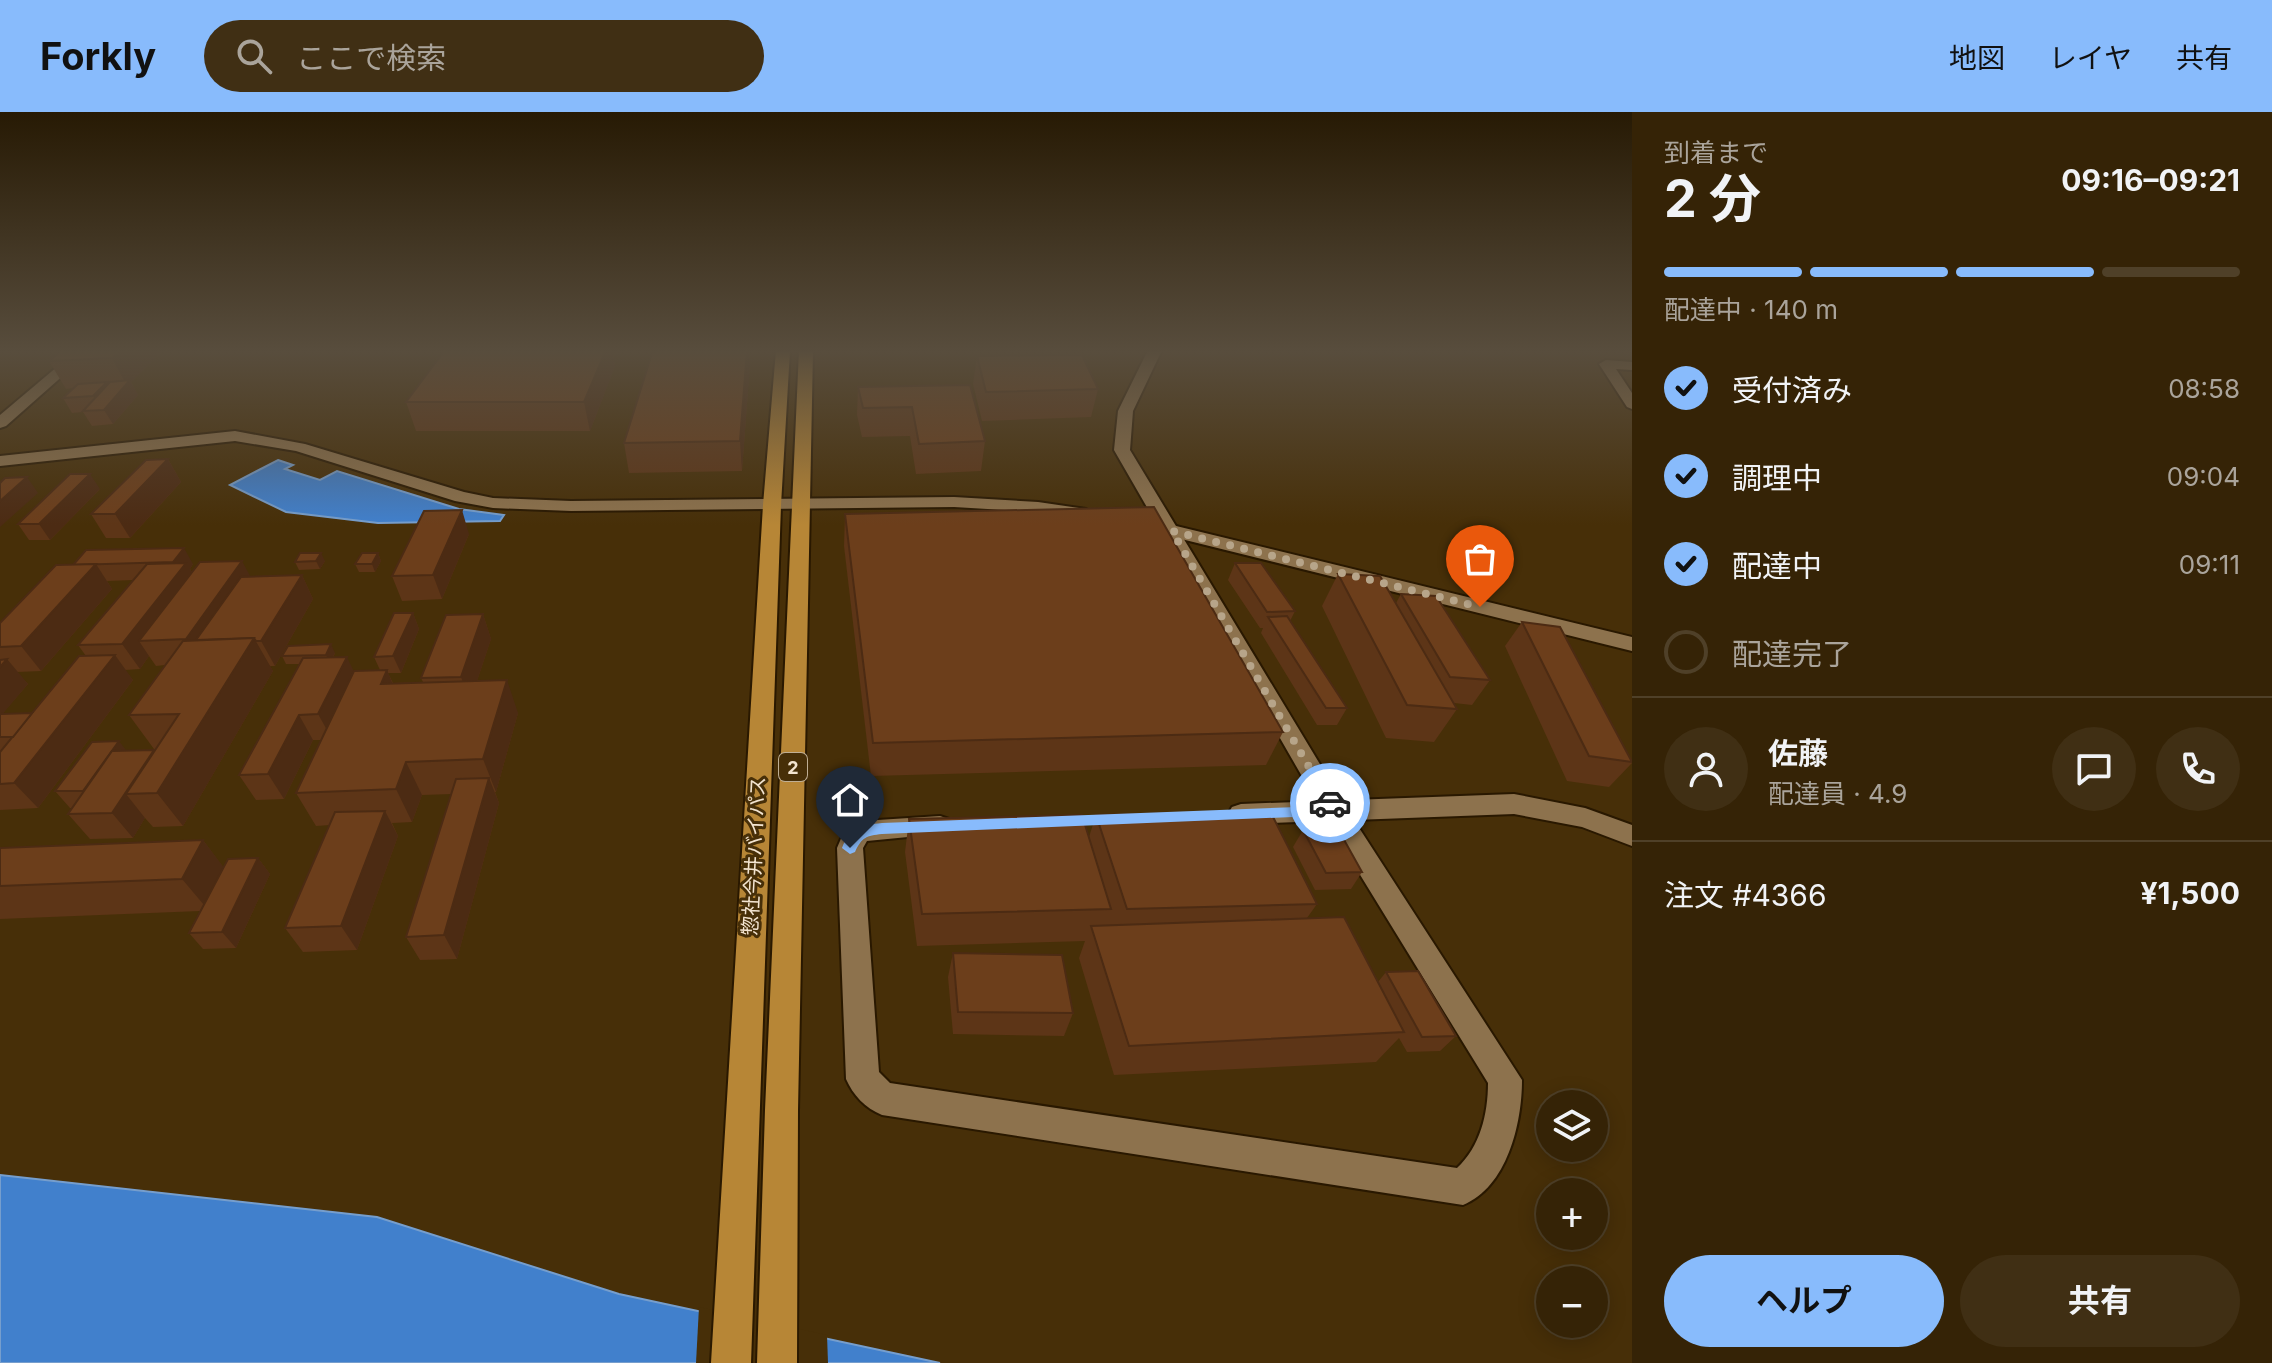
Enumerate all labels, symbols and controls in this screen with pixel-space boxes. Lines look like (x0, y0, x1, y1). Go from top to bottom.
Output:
search box (204, 20, 764, 92)
text: Forkly (40, 33, 156, 79)
icon: search (232, 34, 276, 78)
text: ここで検索 (296, 40, 446, 76)
text: 地図 (1949, 41, 2005, 75)
text: レイヤ (2049, 41, 2132, 75)
text: 共有 (2176, 41, 2232, 75)
text: 到着まで (1664, 137, 1768, 168)
text: 09:16–09:21 (2061, 162, 2240, 198)
text: 2 分 (1664, 167, 1761, 230)
text: 配達中 · 140 m (1664, 294, 1838, 325)
icon: check (1664, 366, 1708, 410)
text: 受付済み (1732, 372, 1852, 408)
text: 08:58 (2168, 373, 2240, 404)
icon: check (1664, 454, 1708, 498)
text: 調理中 (1732, 460, 1822, 496)
text: 09:04 (2167, 461, 2240, 492)
pin (1446, 525, 1514, 607)
icon: bag (1458, 537, 1502, 581)
icon: check (1664, 542, 1708, 586)
text: 配達中 (1732, 548, 1822, 584)
text: 09:11 (2179, 549, 2240, 580)
text: 配達完了 (1732, 636, 1852, 672)
button: person (1664, 727, 1748, 811)
button: chat (2052, 727, 2136, 811)
button: phone (2156, 727, 2240, 811)
text: 佐藤 (1768, 735, 1828, 771)
road number: 2 (779, 753, 807, 781)
courier (1290, 763, 1370, 843)
pin (816, 766, 884, 848)
street label: 惣社今井バイパス (738, 776, 770, 936)
icon: home (828, 778, 872, 822)
text: 配達員 · 4.9 (1768, 778, 1907, 809)
icon: car (1308, 781, 1352, 825)
text: ¥1,500 (2140, 875, 2240, 911)
text: 注文 #4366 (1664, 877, 1827, 913)
map controls (1536, 1090, 1608, 1338)
button: layers (1536, 1090, 1608, 1162)
button: + (1536, 1178, 1608, 1250)
button: ヘルプ (1664, 1255, 1944, 1347)
button: 共有 (1960, 1255, 2240, 1347)
button: − (1536, 1266, 1608, 1338)

